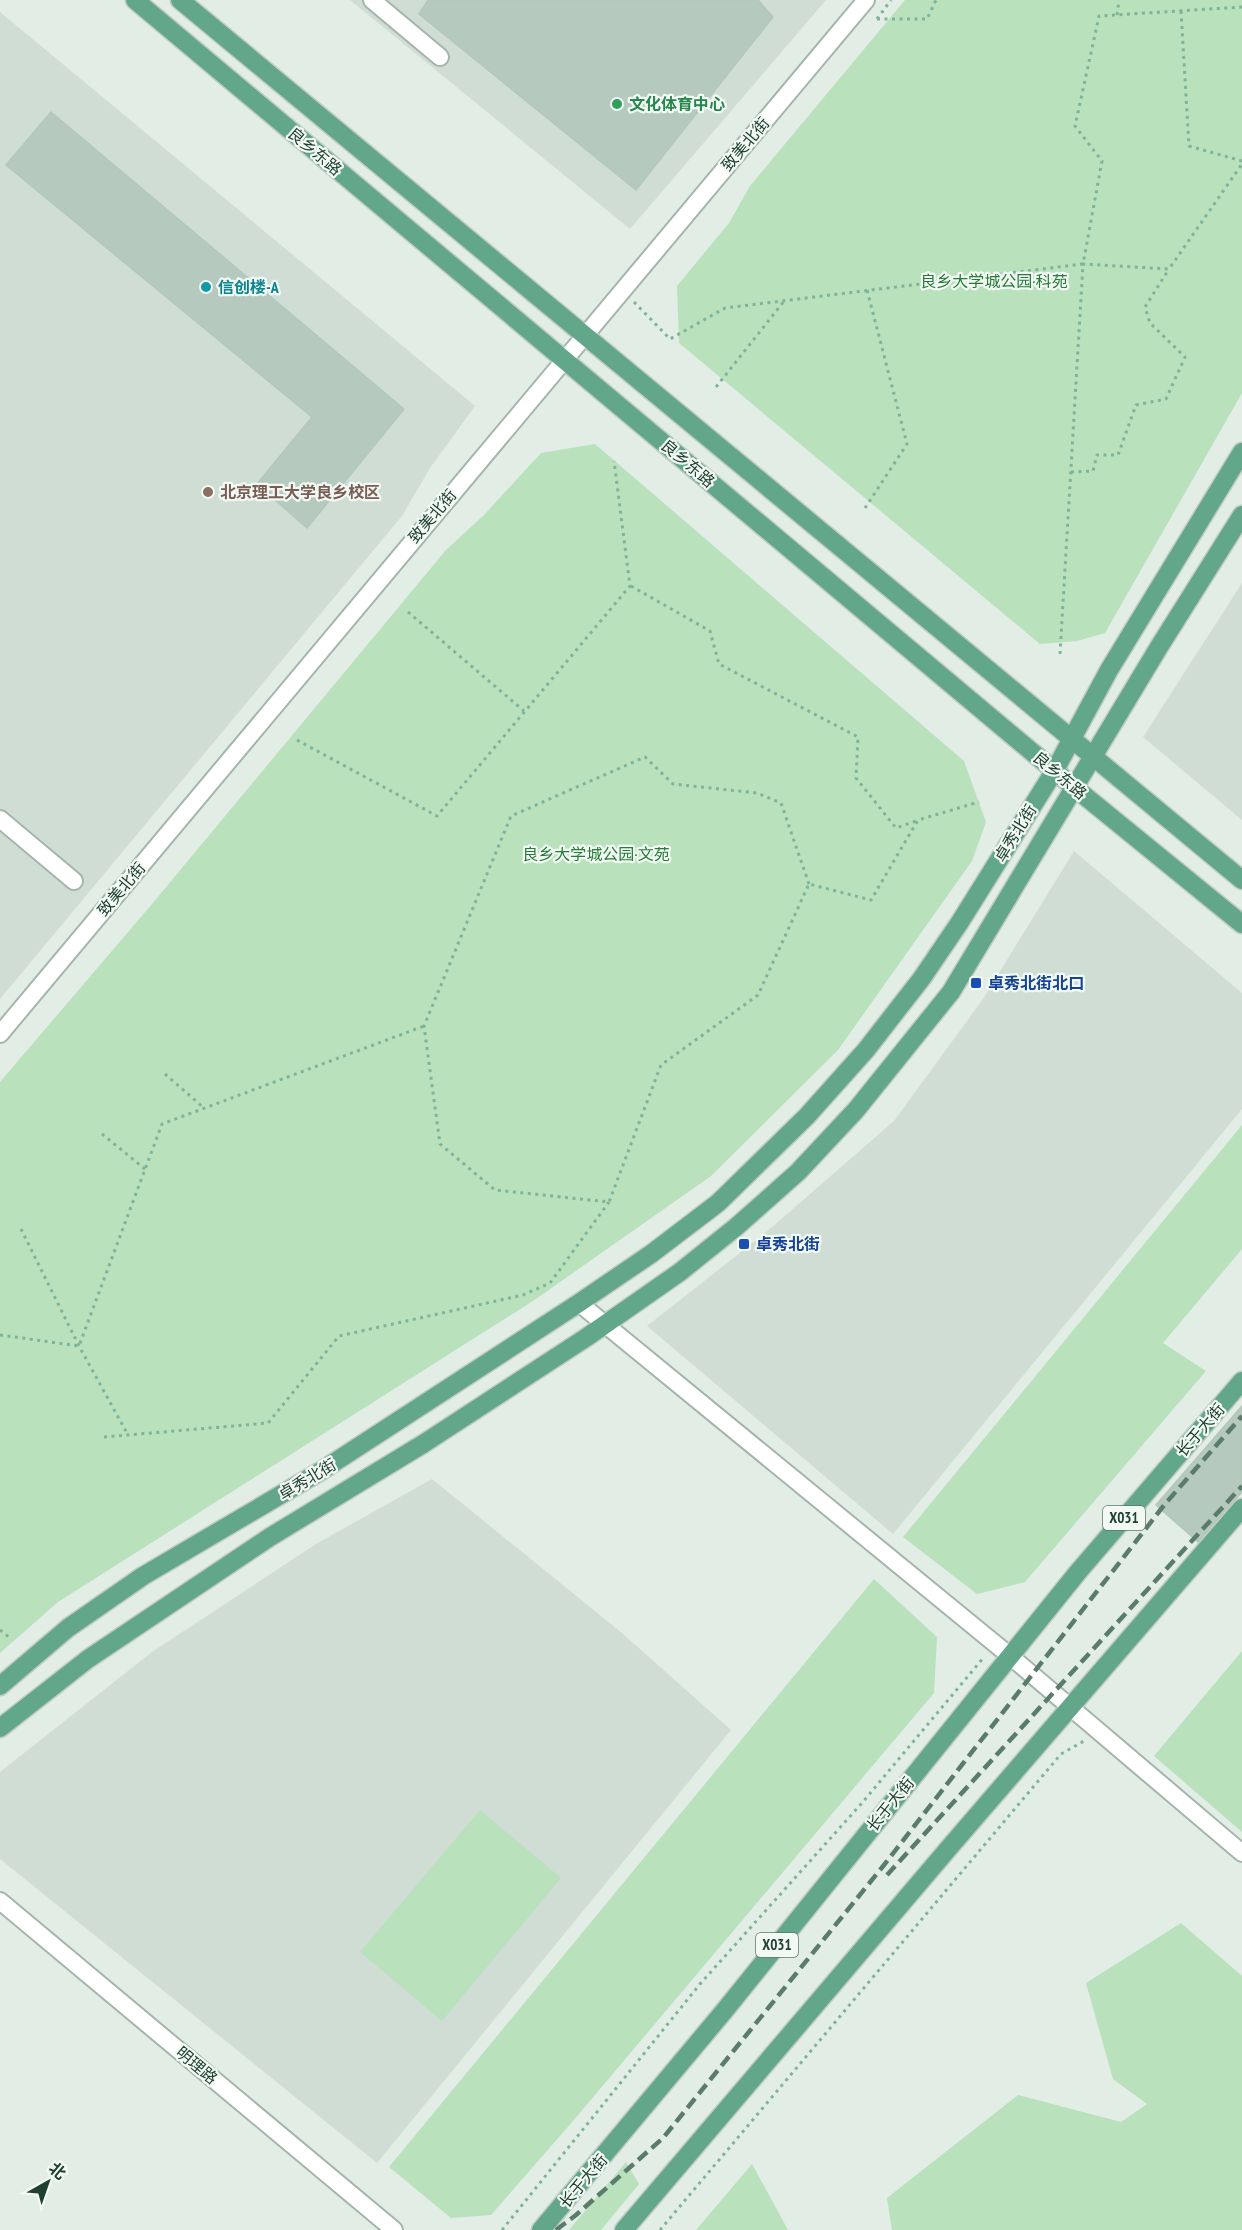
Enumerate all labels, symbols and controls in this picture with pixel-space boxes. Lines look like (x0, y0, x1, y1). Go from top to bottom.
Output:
place label: 文化体育中心 (629, 94, 725, 114)
marker: 文化体育中心 (610, 97, 624, 111)
street label: 致美北街 (717, 113, 773, 175)
street label: 良乡东路 (284, 123, 346, 179)
park label: 良乡大学城公园·科苑 (920, 271, 1068, 291)
place label: 信创楼-A (218, 277, 280, 297)
marker: 信创楼-A (199, 280, 213, 294)
street label: 良乡东路 (657, 435, 719, 491)
place label: 北京理工大学良乡校区 (220, 482, 380, 502)
marker: 北京理工大学良乡校区 (201, 485, 215, 499)
street label: 致美北街 (404, 485, 460, 547)
street label: 良乡东路 (1029, 747, 1091, 803)
street label: 卓秀北街 (990, 801, 1040, 865)
park label: 良乡大学城公园·文苑 (522, 844, 670, 864)
street label: 致美北街 (93, 858, 149, 920)
place label: 卓秀北街北口 (988, 973, 1084, 993)
marker: 卓秀北街北口 (969, 976, 983, 990)
place label: 卓秀北街 (756, 1234, 820, 1254)
marker: 卓秀北街 (737, 1237, 751, 1251)
street label: 长于大街 (1171, 1399, 1229, 1461)
street label: 卓秀北街 (274, 1454, 340, 1504)
road number: X031 (1103, 1506, 1145, 1530)
street label: 长于大街 (862, 1773, 918, 1835)
road number: X031 (756, 1933, 798, 1957)
street label: 明理路 (172, 2042, 222, 2088)
street label: 长于大街 (555, 2150, 611, 2212)
north arrow (18, 2152, 78, 2212)
text: 北 (45, 2158, 70, 2183)

